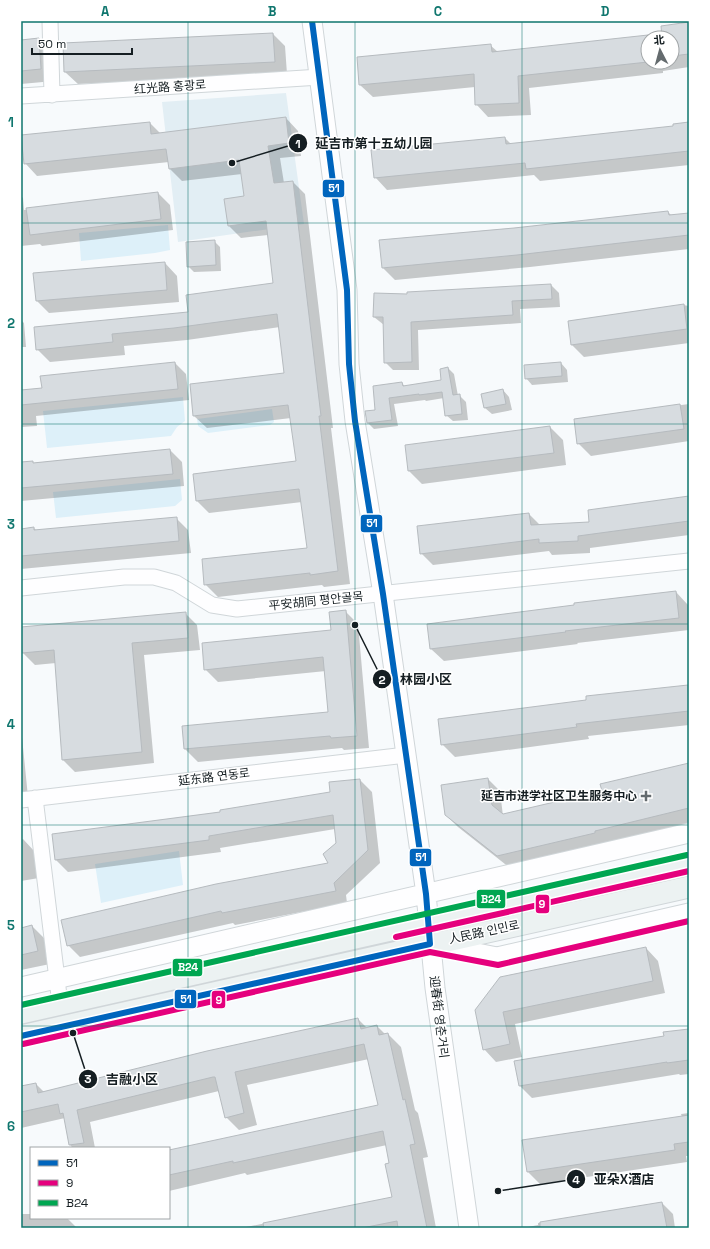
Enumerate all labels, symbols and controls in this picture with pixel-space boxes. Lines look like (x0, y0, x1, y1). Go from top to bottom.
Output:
text: A (101, 3, 110, 20)
text: B (268, 3, 277, 20)
text: C (434, 3, 442, 20)
text: D (601, 3, 610, 20)
scale bar (32, 30, 132, 56)
north arrow (640, 30, 680, 70)
text: 北 (653, 33, 665, 48)
text: 50 m (38, 36, 66, 52)
street label: 红光路 홍광로 (133, 77, 207, 97)
text: 1 (8, 114, 14, 131)
callout: 延吉市第十五幼儿园 (288, 131, 441, 156)
text: 延吉市第十五幼儿园 (315, 135, 433, 152)
text: 1 (295, 136, 301, 152)
line badge: 51 (322, 179, 345, 198)
text: 51 (328, 181, 340, 195)
text: 2 (7, 315, 15, 332)
line badge: 51 (360, 514, 383, 533)
text: 3 (7, 516, 15, 533)
text: 51 (366, 516, 378, 530)
street label: 平安胡同 평안골목 (268, 588, 364, 614)
callout: 林园小区 (372, 667, 460, 692)
text: 林园小区 (400, 671, 452, 688)
text: 2 (378, 672, 386, 688)
text: 4 (7, 716, 15, 733)
street label: 延东路 연동로 (177, 765, 251, 789)
place label: 延吉市进学社区卫生服务中心 (481, 788, 637, 804)
marker: 延吉市进学社区卫生服务中心 (640, 790, 652, 802)
line badge: 51 (409, 848, 432, 867)
text: 51 (415, 850, 427, 864)
line badge: B24 (476, 889, 506, 909)
text: B24 (481, 892, 501, 906)
line badge: 9 (535, 894, 550, 914)
text: 9 (539, 897, 546, 911)
text: 5 (7, 917, 15, 934)
street label: 人民路 인민로 (447, 917, 521, 947)
line badge: B24 (172, 958, 203, 977)
text: B24 (178, 960, 198, 974)
street label: 迎春街 영춘거리 (426, 975, 452, 1059)
line badge: 51 (174, 989, 197, 1009)
line badge: 9 (211, 990, 226, 1009)
text: 51 (180, 992, 192, 1006)
text: 9 (216, 993, 223, 1007)
callout: 吉融小区 (78, 1067, 166, 1092)
text: 3 (84, 1071, 92, 1087)
text: 吉融小区 (106, 1071, 158, 1088)
text: 6 (7, 1118, 15, 1135)
legend (30, 1147, 170, 1219)
text: 51 (66, 1155, 78, 1171)
callout: 亚朵X酒店 (566, 1167, 662, 1192)
text: 亚朵X酒店 (594, 1171, 654, 1188)
text: 4 (572, 1172, 580, 1188)
text: 9 (66, 1175, 73, 1191)
text: B24 (66, 1195, 89, 1211)

